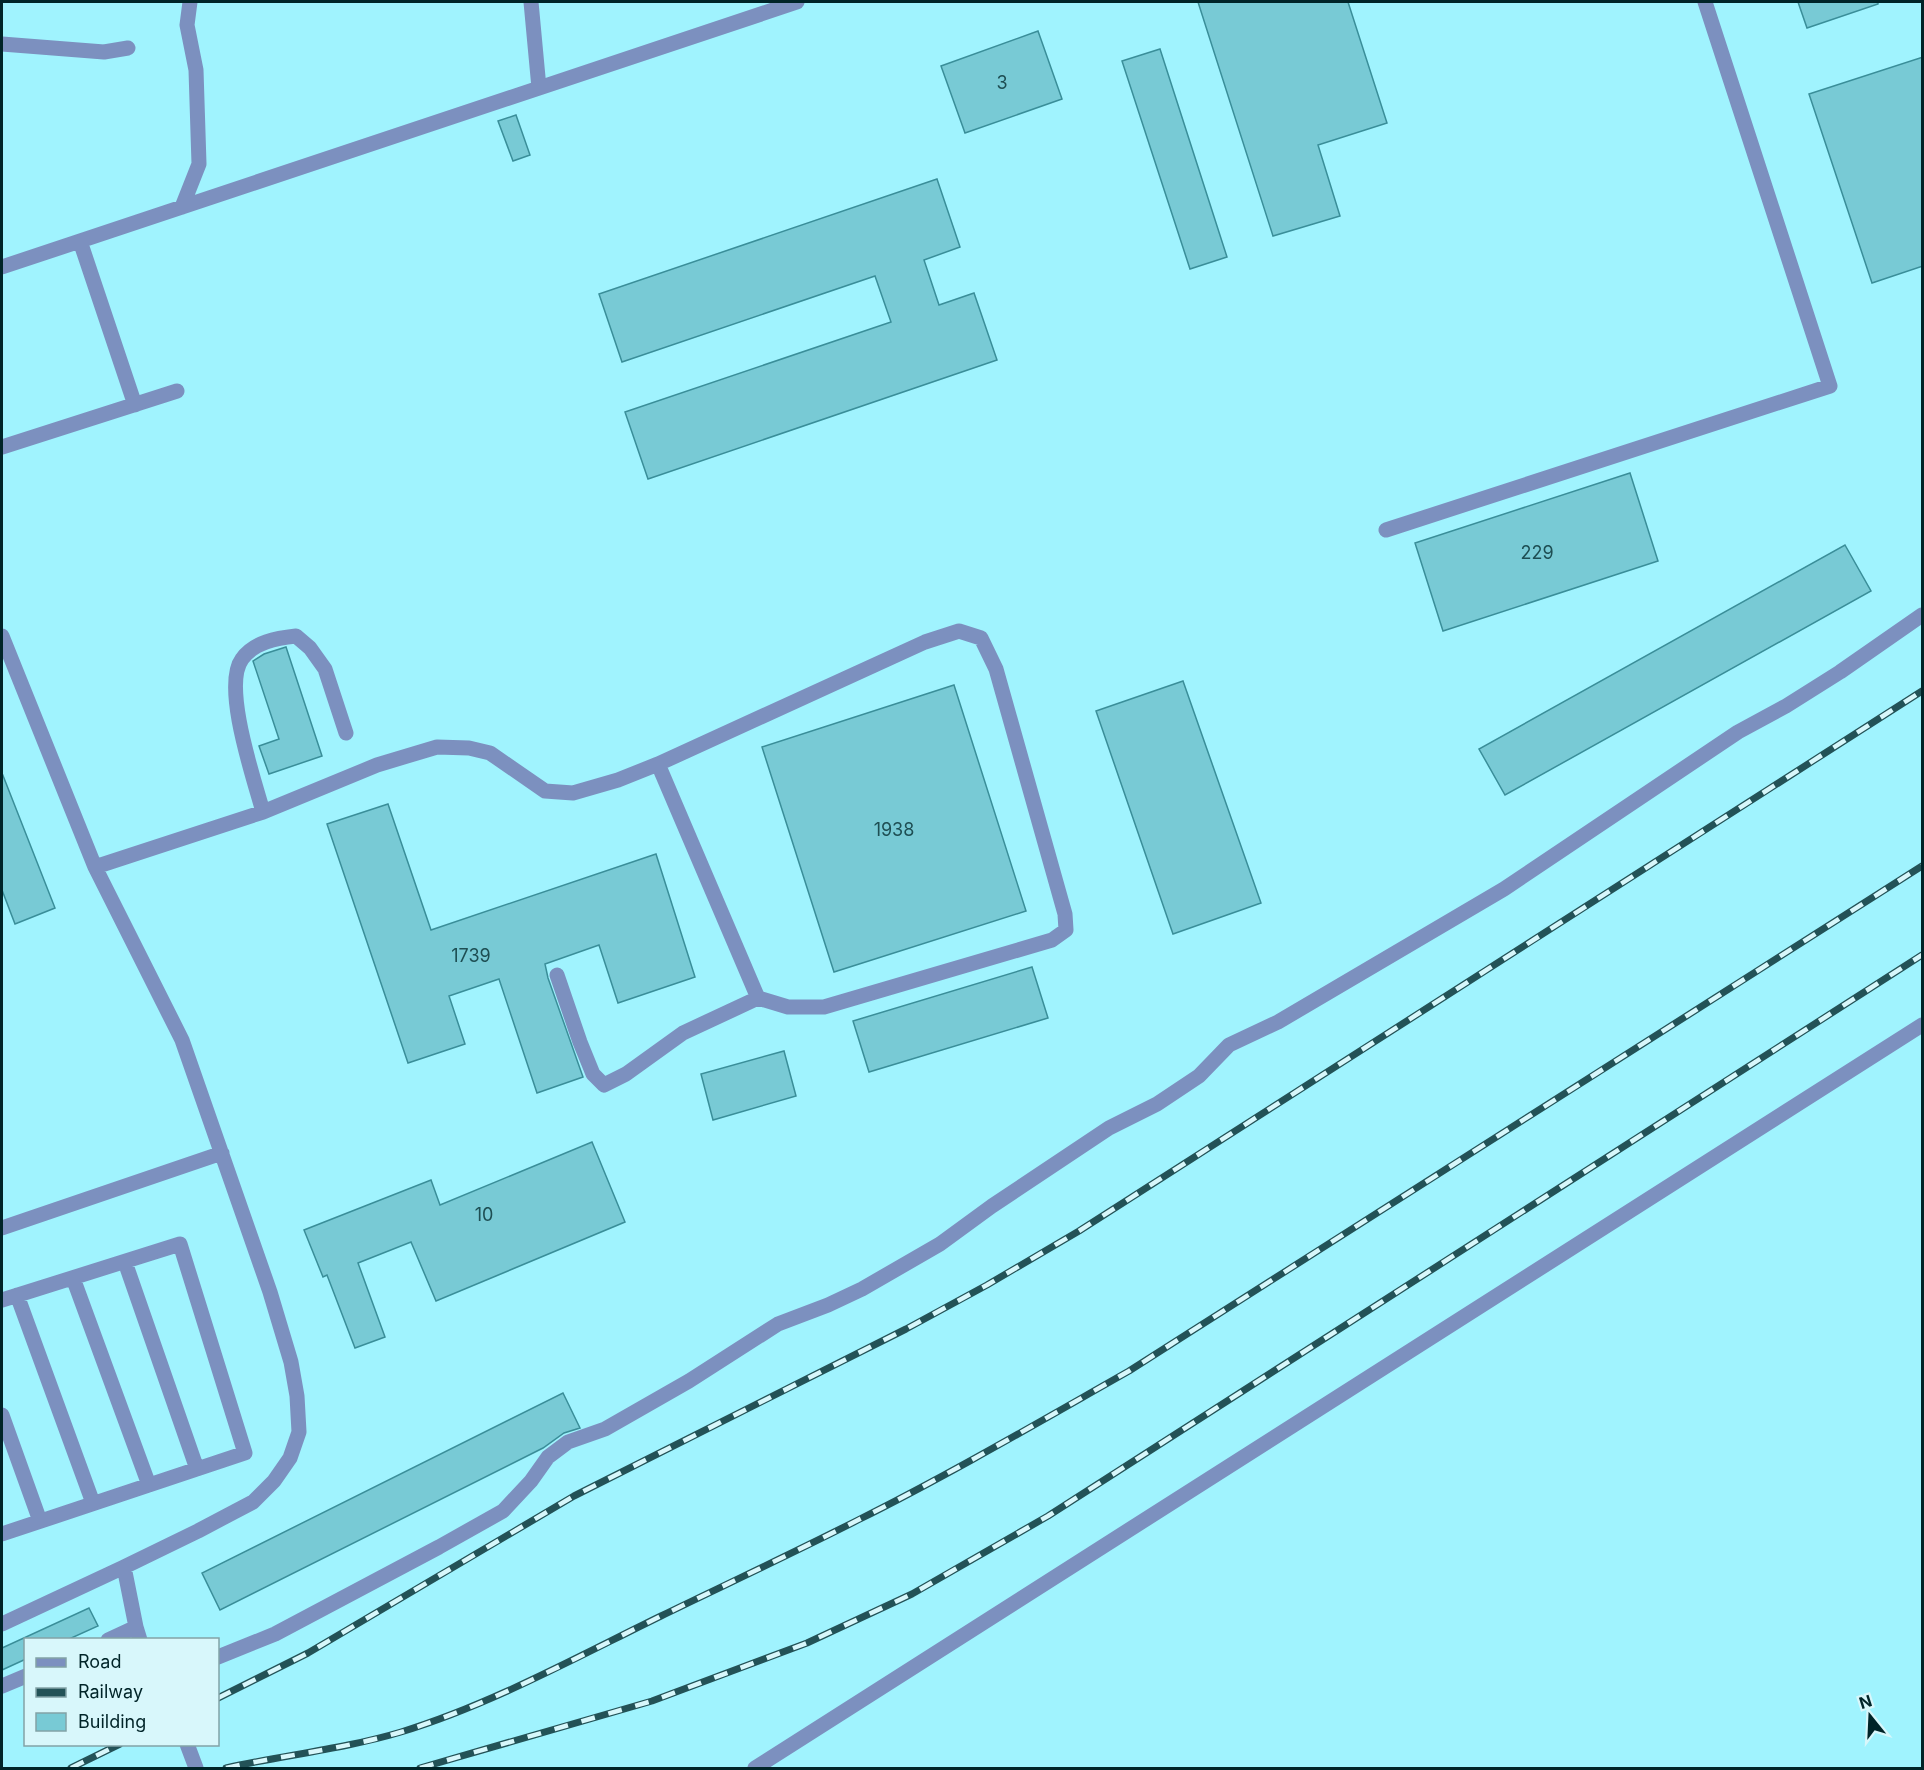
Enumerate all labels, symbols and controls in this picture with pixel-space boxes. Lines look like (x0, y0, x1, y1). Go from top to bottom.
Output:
house number: 3 (996, 72, 1008, 93)
house number: 229 (1520, 542, 1554, 563)
house number: 1938 (874, 819, 914, 840)
house number: 1739 (451, 945, 491, 966)
house number: 10 (475, 1204, 493, 1225)
legend (24, 1638, 219, 1746)
text: Road (78, 1651, 121, 1672)
text: Railway (78, 1681, 143, 1702)
north arrow (1840, 1686, 1900, 1746)
text: N (1856, 1690, 1874, 1713)
text: Building (78, 1711, 146, 1732)

